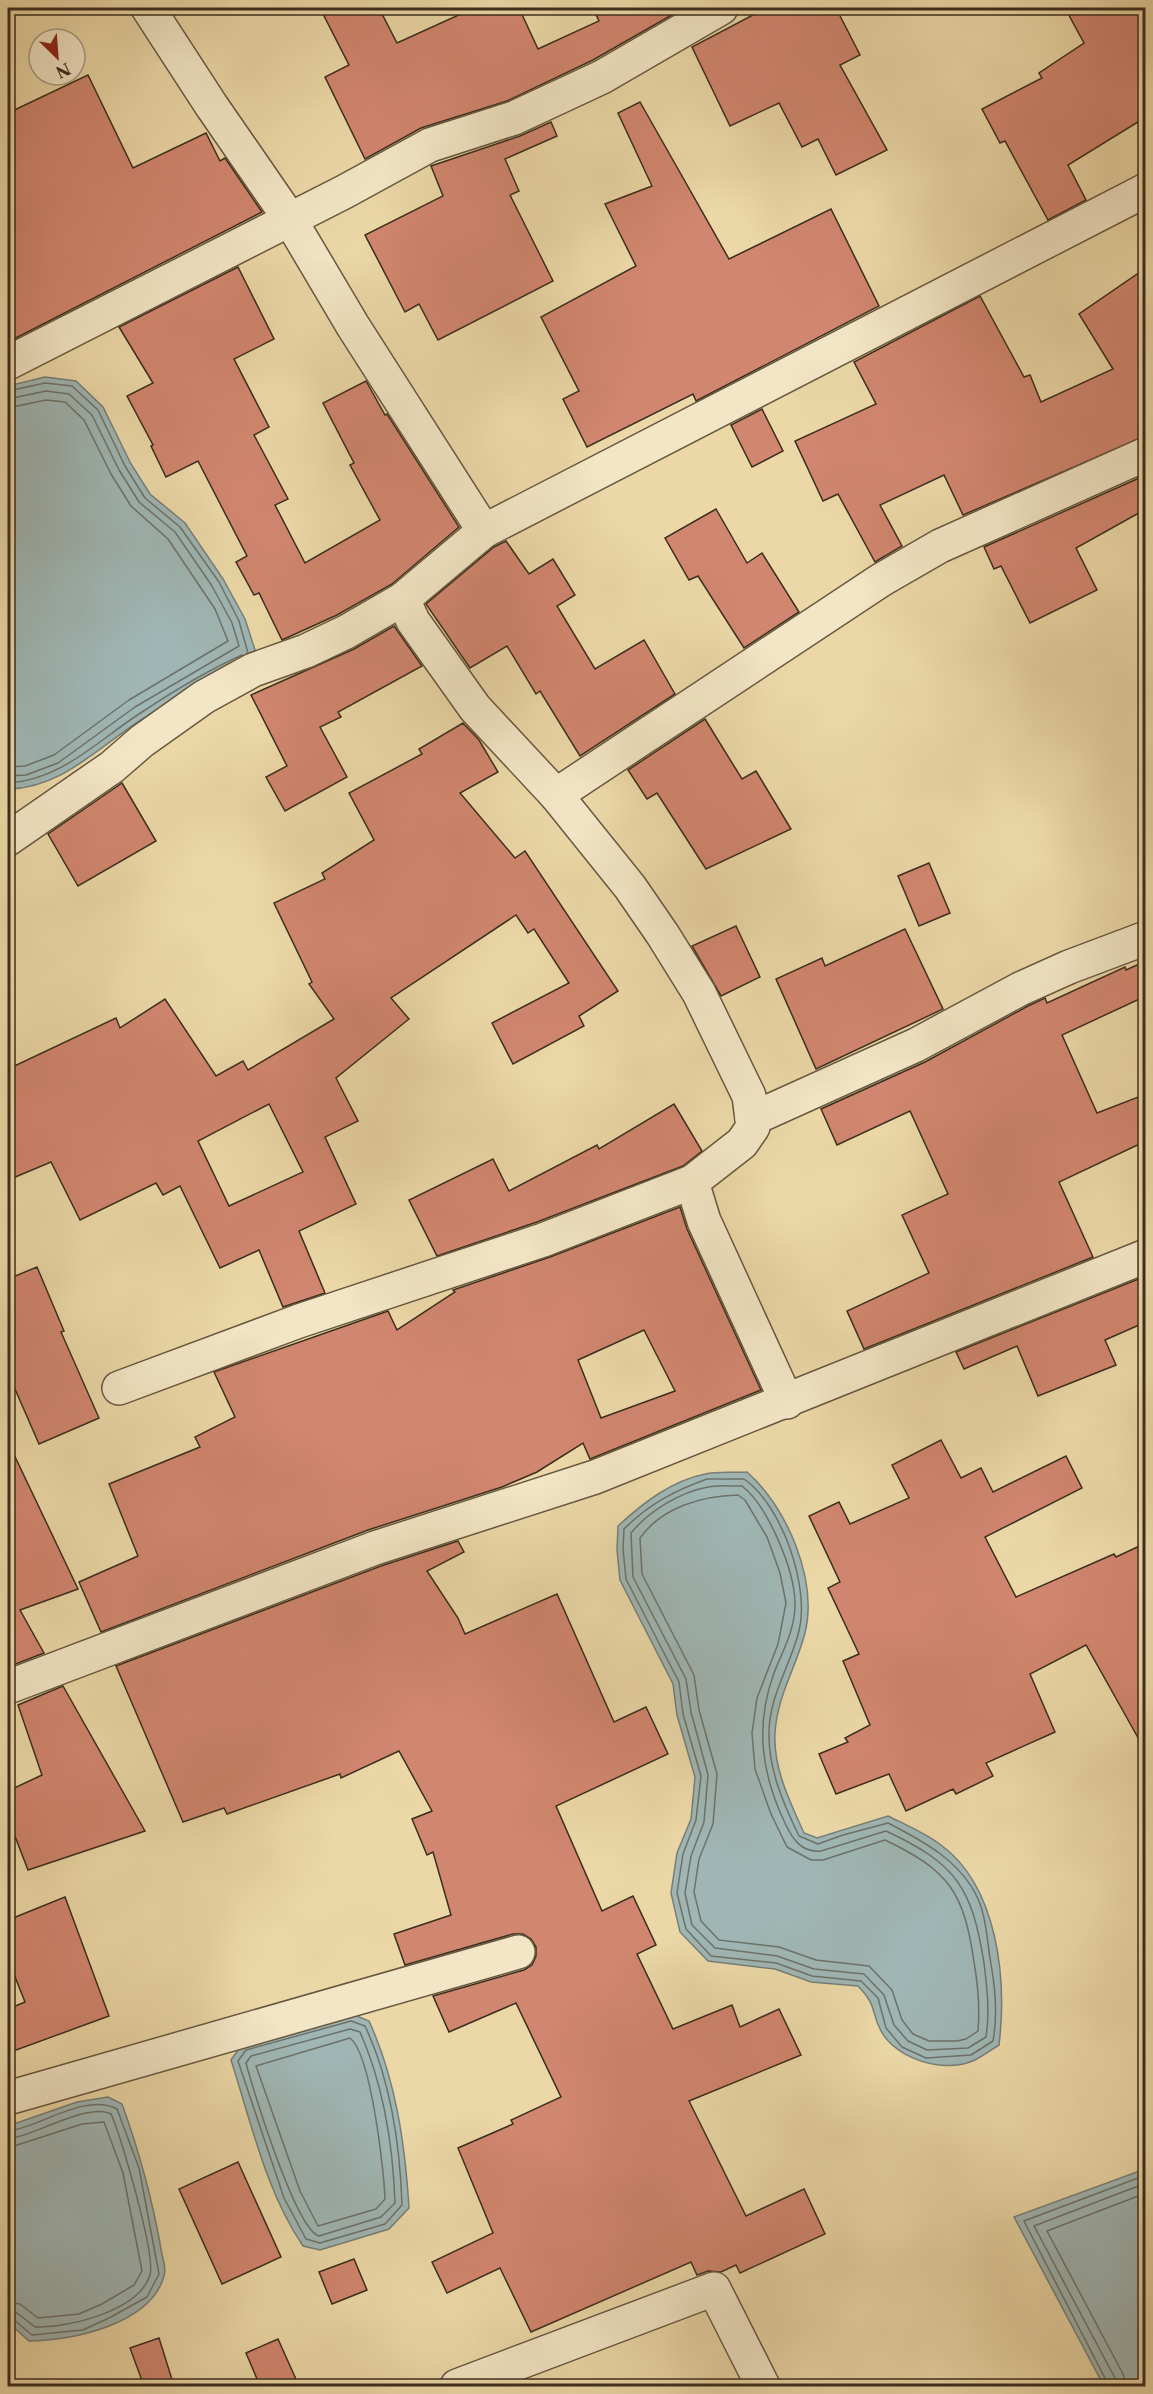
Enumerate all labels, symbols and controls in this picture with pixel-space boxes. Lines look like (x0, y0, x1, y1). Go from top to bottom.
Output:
north arrow (27, 27, 87, 87)
text: N (53, 59, 74, 83)

